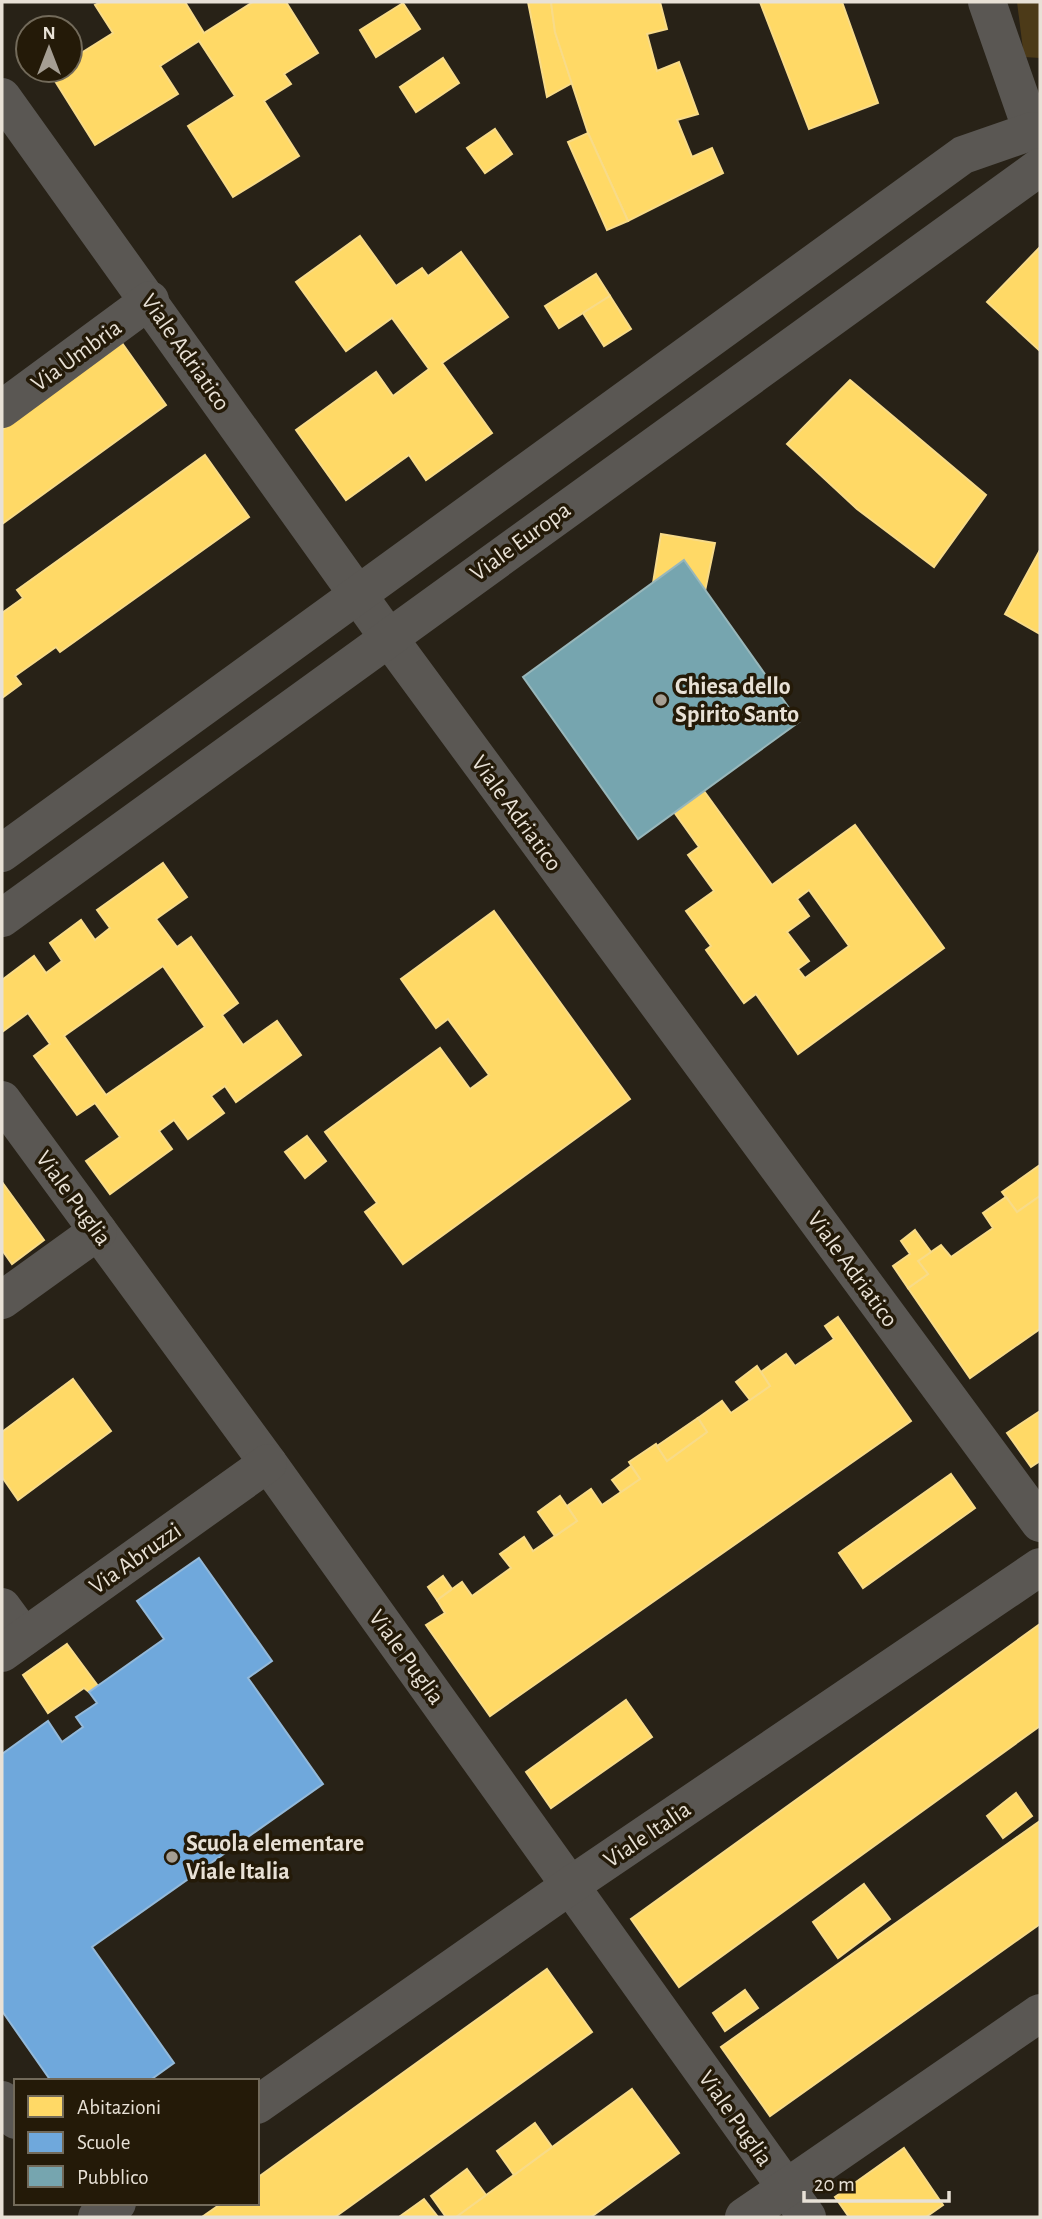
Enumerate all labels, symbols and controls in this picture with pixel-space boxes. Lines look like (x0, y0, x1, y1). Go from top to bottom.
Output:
north arrow (14, 14, 84, 84)
text: N (42, 24, 56, 43)
street label: Viale Adriatico (136, 290, 234, 415)
street label: Via Umbria (27, 315, 126, 396)
street label: Viale Europa (466, 498, 575, 586)
place label: Chiesa dello Spirito Santo (675, 675, 799, 727)
marker: Chiesa dello Spirito Santo (653, 692, 669, 708)
street label: Viale Adriatico (466, 751, 566, 876)
street label: Viale Puglia (31, 1147, 115, 1250)
street label: Viale Adriatico (802, 1207, 902, 1332)
street label: Via Abruzzi (85, 1519, 186, 1599)
street label: Viale Puglia (364, 1606, 448, 1709)
street label: Viale Italia (600, 1797, 695, 1873)
place label: Scuola elementare Viale Italia (186, 1832, 364, 1884)
marker: Scuola elementare Viale Italia (164, 1849, 180, 1865)
street label: Viale Puglia (694, 2067, 777, 2171)
legend (14, 2079, 259, 2205)
text: Abitazioni (77, 2097, 161, 2118)
text: Scuole (77, 2132, 130, 2153)
scale bar (804, 2160, 949, 2204)
text: Pubblico (77, 2167, 149, 2188)
text: 20 m (814, 2174, 855, 2195)

